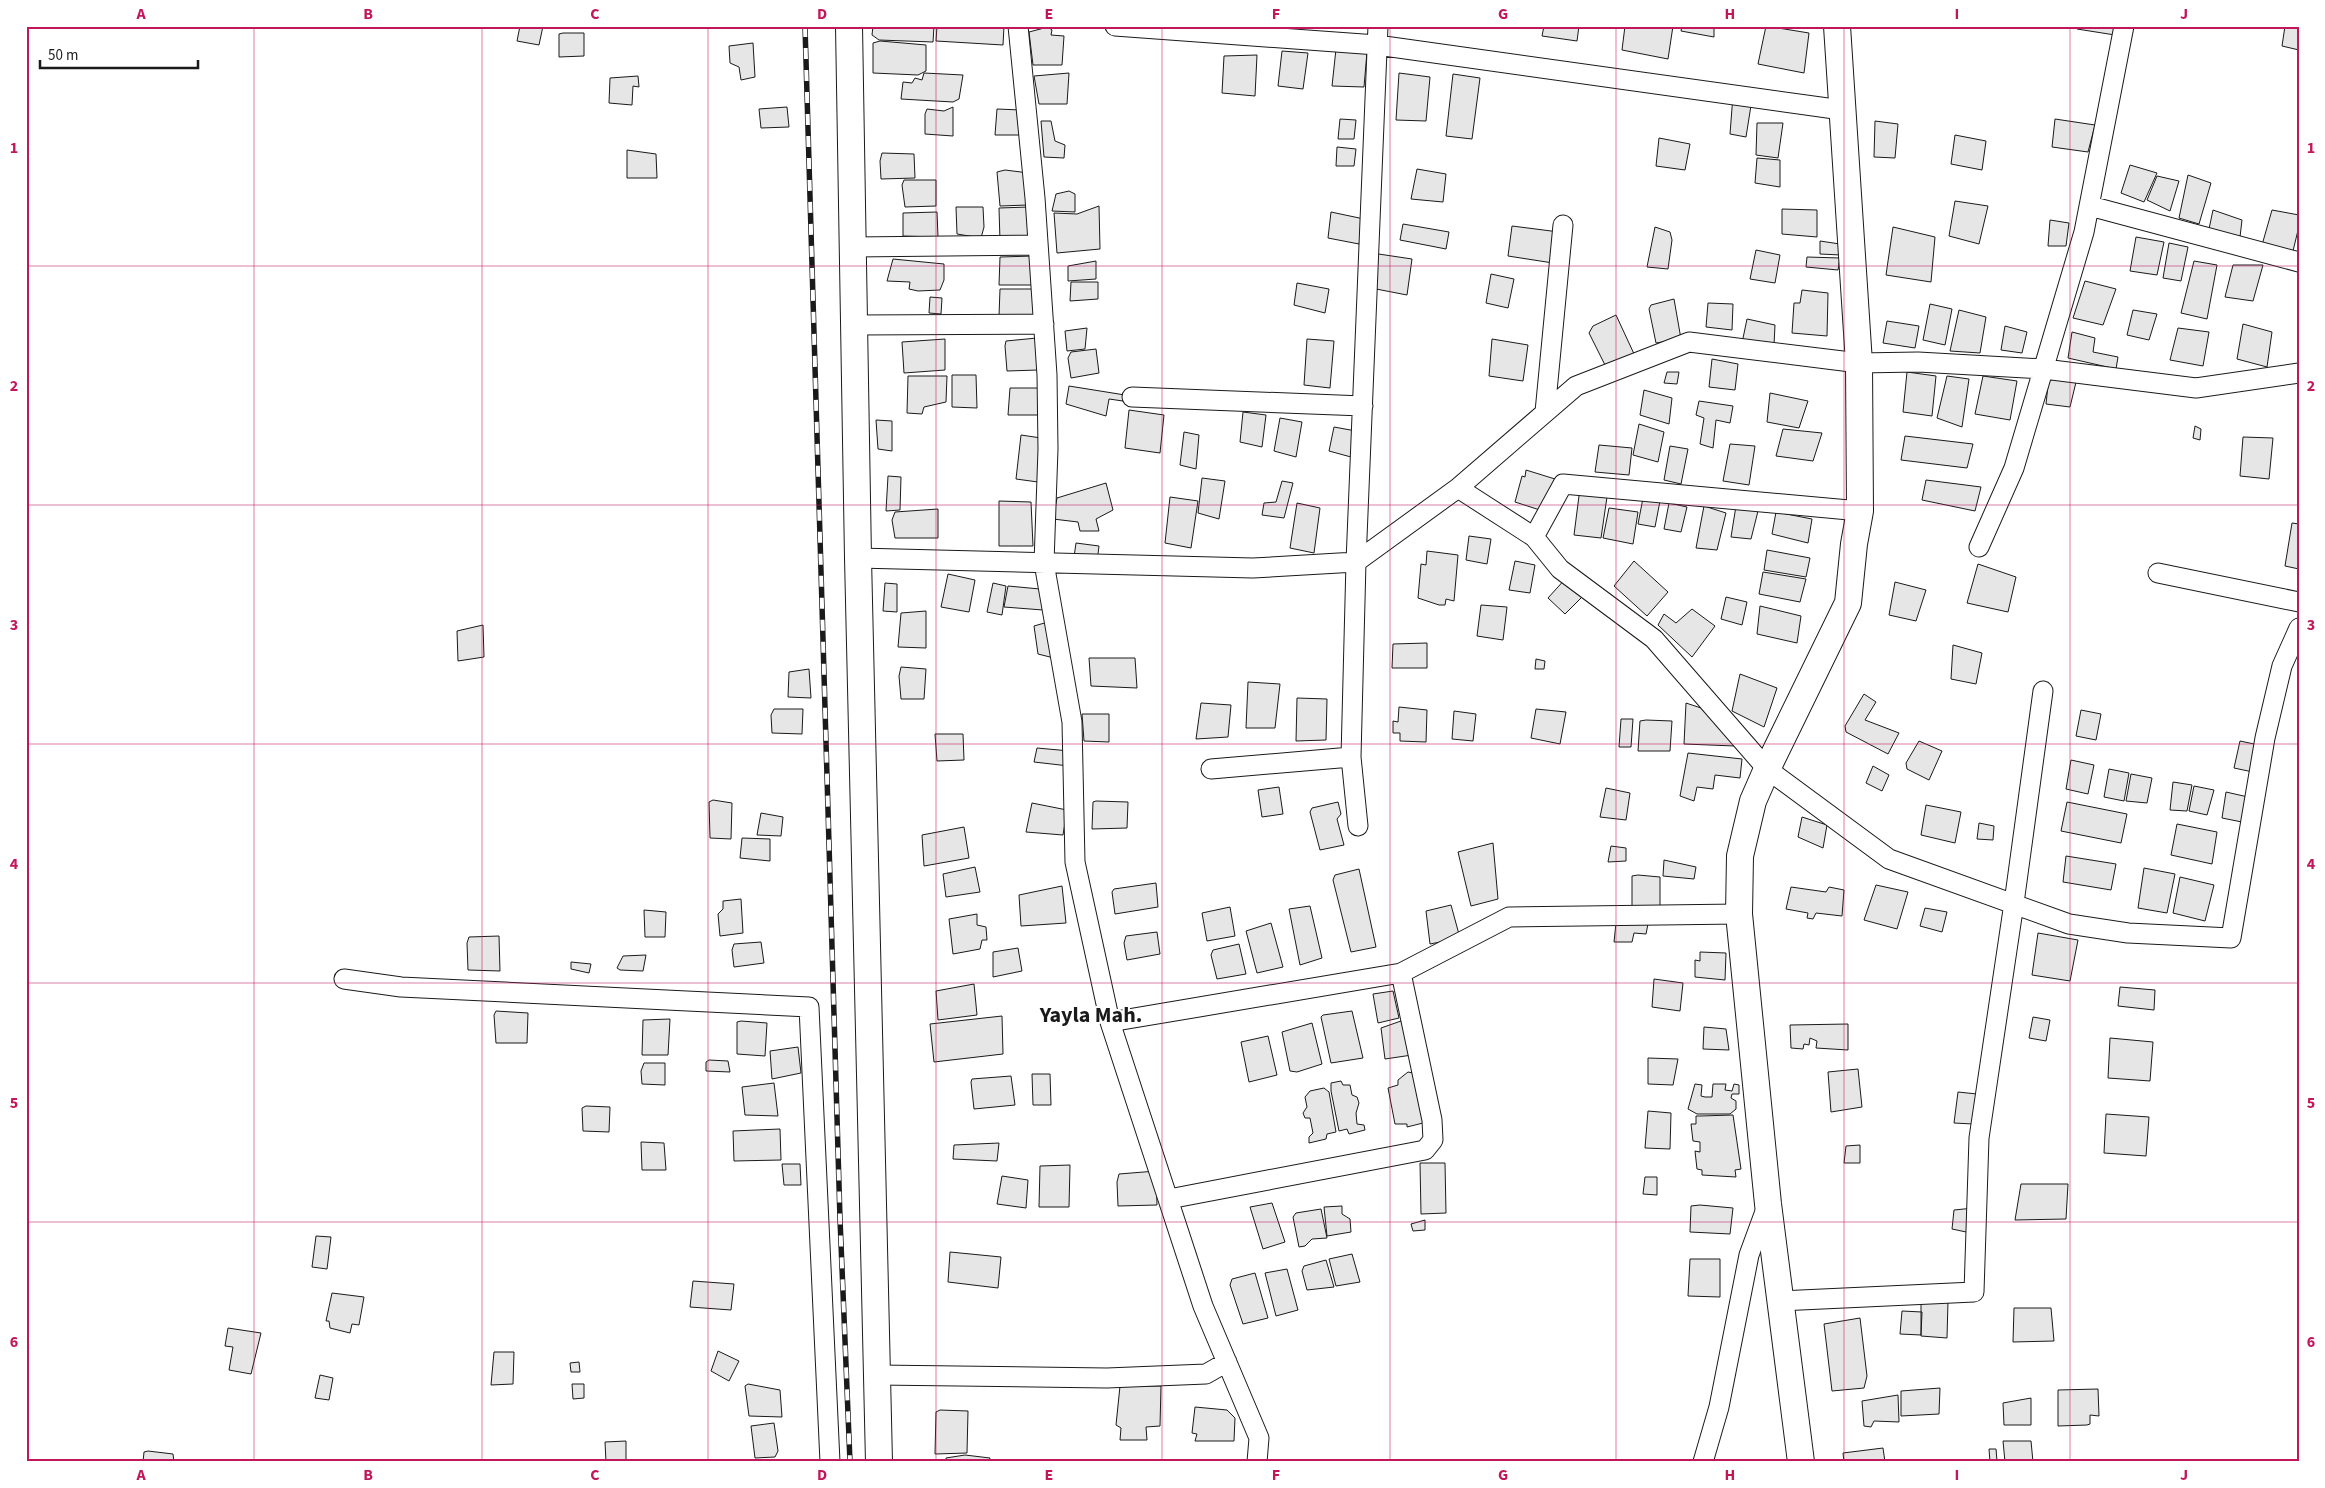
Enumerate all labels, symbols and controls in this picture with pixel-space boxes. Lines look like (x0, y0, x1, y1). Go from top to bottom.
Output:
text: A (135, 3, 146, 25)
text: B (363, 3, 373, 25)
text: C (590, 3, 600, 25)
text: D (817, 3, 827, 25)
text: E (1045, 3, 1053, 25)
text: F (1272, 3, 1280, 25)
text: G (1498, 3, 1508, 25)
text: H (1725, 3, 1735, 25)
text: I (1955, 3, 1959, 25)
text: J (2180, 3, 2188, 25)
scale bar (40, 38, 198, 70)
text: 50 m (48, 45, 78, 66)
text: 1 (10, 137, 18, 159)
text: 1 (2307, 137, 2315, 159)
text: 2 (10, 375, 18, 397)
text: 2 (2307, 375, 2315, 397)
text: 3 (10, 614, 18, 636)
text: 3 (2307, 614, 2315, 636)
text: 4 (10, 853, 19, 875)
text: 4 (2307, 853, 2316, 875)
district label: Yayla Mah. (1039, 999, 1142, 1031)
text: 5 (10, 1092, 18, 1114)
text: 5 (2307, 1092, 2315, 1114)
text: 6 (10, 1331, 18, 1353)
text: 6 (2307, 1331, 2315, 1353)
text: A (135, 1464, 146, 1486)
text: B (363, 1464, 373, 1486)
text: C (590, 1464, 600, 1486)
text: D (817, 1464, 827, 1486)
text: E (1045, 1464, 1053, 1486)
text: F (1272, 1464, 1280, 1486)
text: G (1498, 1464, 1508, 1486)
text: H (1725, 1464, 1735, 1486)
text: I (1955, 1464, 1959, 1486)
text: J (2180, 1464, 2188, 1486)

